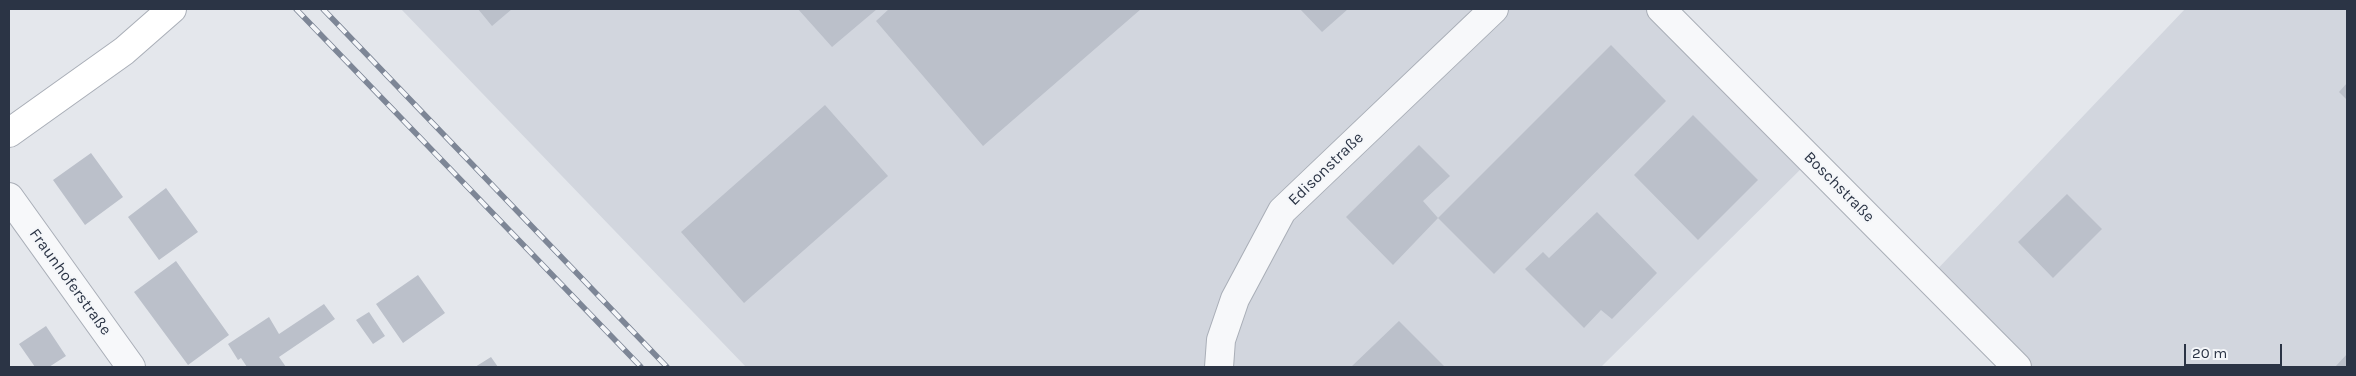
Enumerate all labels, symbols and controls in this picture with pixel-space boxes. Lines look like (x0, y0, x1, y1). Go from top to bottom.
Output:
street label: Edisonstraße (1284, 128, 1368, 210)
street label: Boschstraße (1800, 148, 1878, 226)
street label: Fraunhoferstraße (25, 225, 115, 339)
scale bar (2186, 334, 2284, 366)
text: 20 m (2192, 344, 2227, 362)

